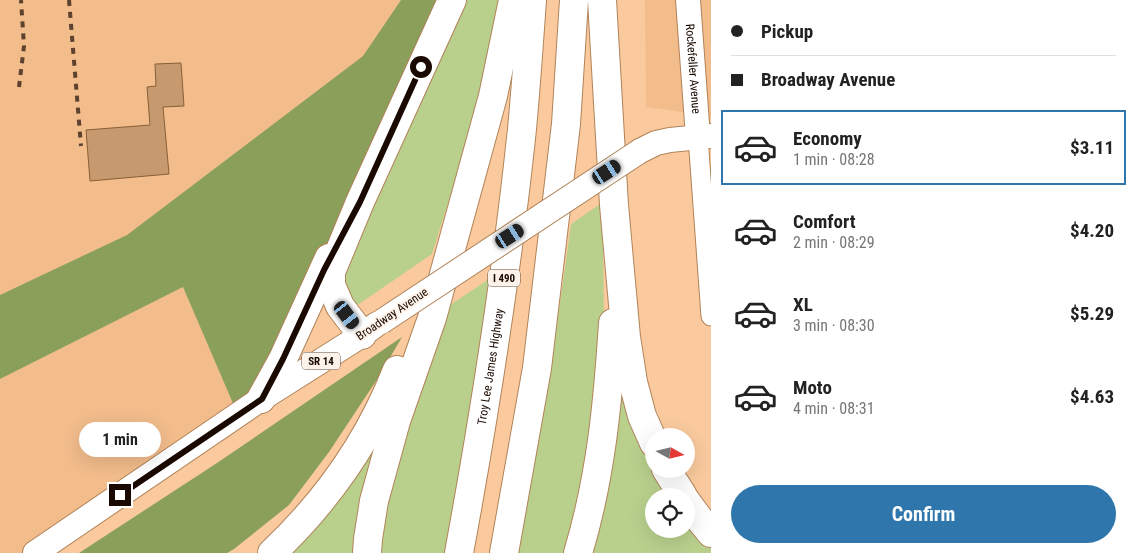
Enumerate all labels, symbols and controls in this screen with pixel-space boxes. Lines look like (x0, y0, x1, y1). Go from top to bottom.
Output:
text: Pickup (761, 20, 813, 43)
street label: Rockefeller Avenue (683, 23, 703, 115)
route start (410, 56, 432, 78)
text: Broadway Avenue (761, 68, 895, 91)
icon: car (733, 125, 778, 170)
text: Economy (793, 127, 862, 150)
text: $3.11 (1070, 136, 1114, 159)
text: 1 min · 08:28 (793, 150, 875, 169)
car (590, 158, 623, 186)
icon: car (733, 208, 778, 253)
text: Comfort (793, 210, 856, 233)
text: $4.20 (1070, 219, 1114, 242)
car (493, 222, 526, 250)
text: 2 min · 08:29 (793, 233, 875, 252)
road number: I 490 (488, 270, 520, 286)
street label: Broadway Avenue (353, 285, 431, 343)
icon: car (733, 291, 778, 336)
text: XL (793, 293, 813, 316)
car (331, 299, 362, 331)
text: $5.29 (1070, 302, 1114, 325)
street label: Troy Lee James Highway (475, 307, 506, 426)
text: 3 min · 08:30 (793, 316, 875, 335)
road number: SR 14 (302, 352, 340, 370)
icon: car (733, 374, 778, 419)
text: Moto (793, 376, 832, 399)
text: $4.63 (1070, 385, 1114, 408)
text: 4 min · 08:31 (793, 399, 875, 418)
callout: 1 min (79, 422, 161, 458)
north arrow (645, 428, 695, 478)
map controls (645, 428, 695, 538)
text: 1 min (102, 430, 138, 449)
route end (109, 484, 131, 506)
button: Confirm (731, 485, 1116, 543)
button: locate (645, 488, 695, 538)

